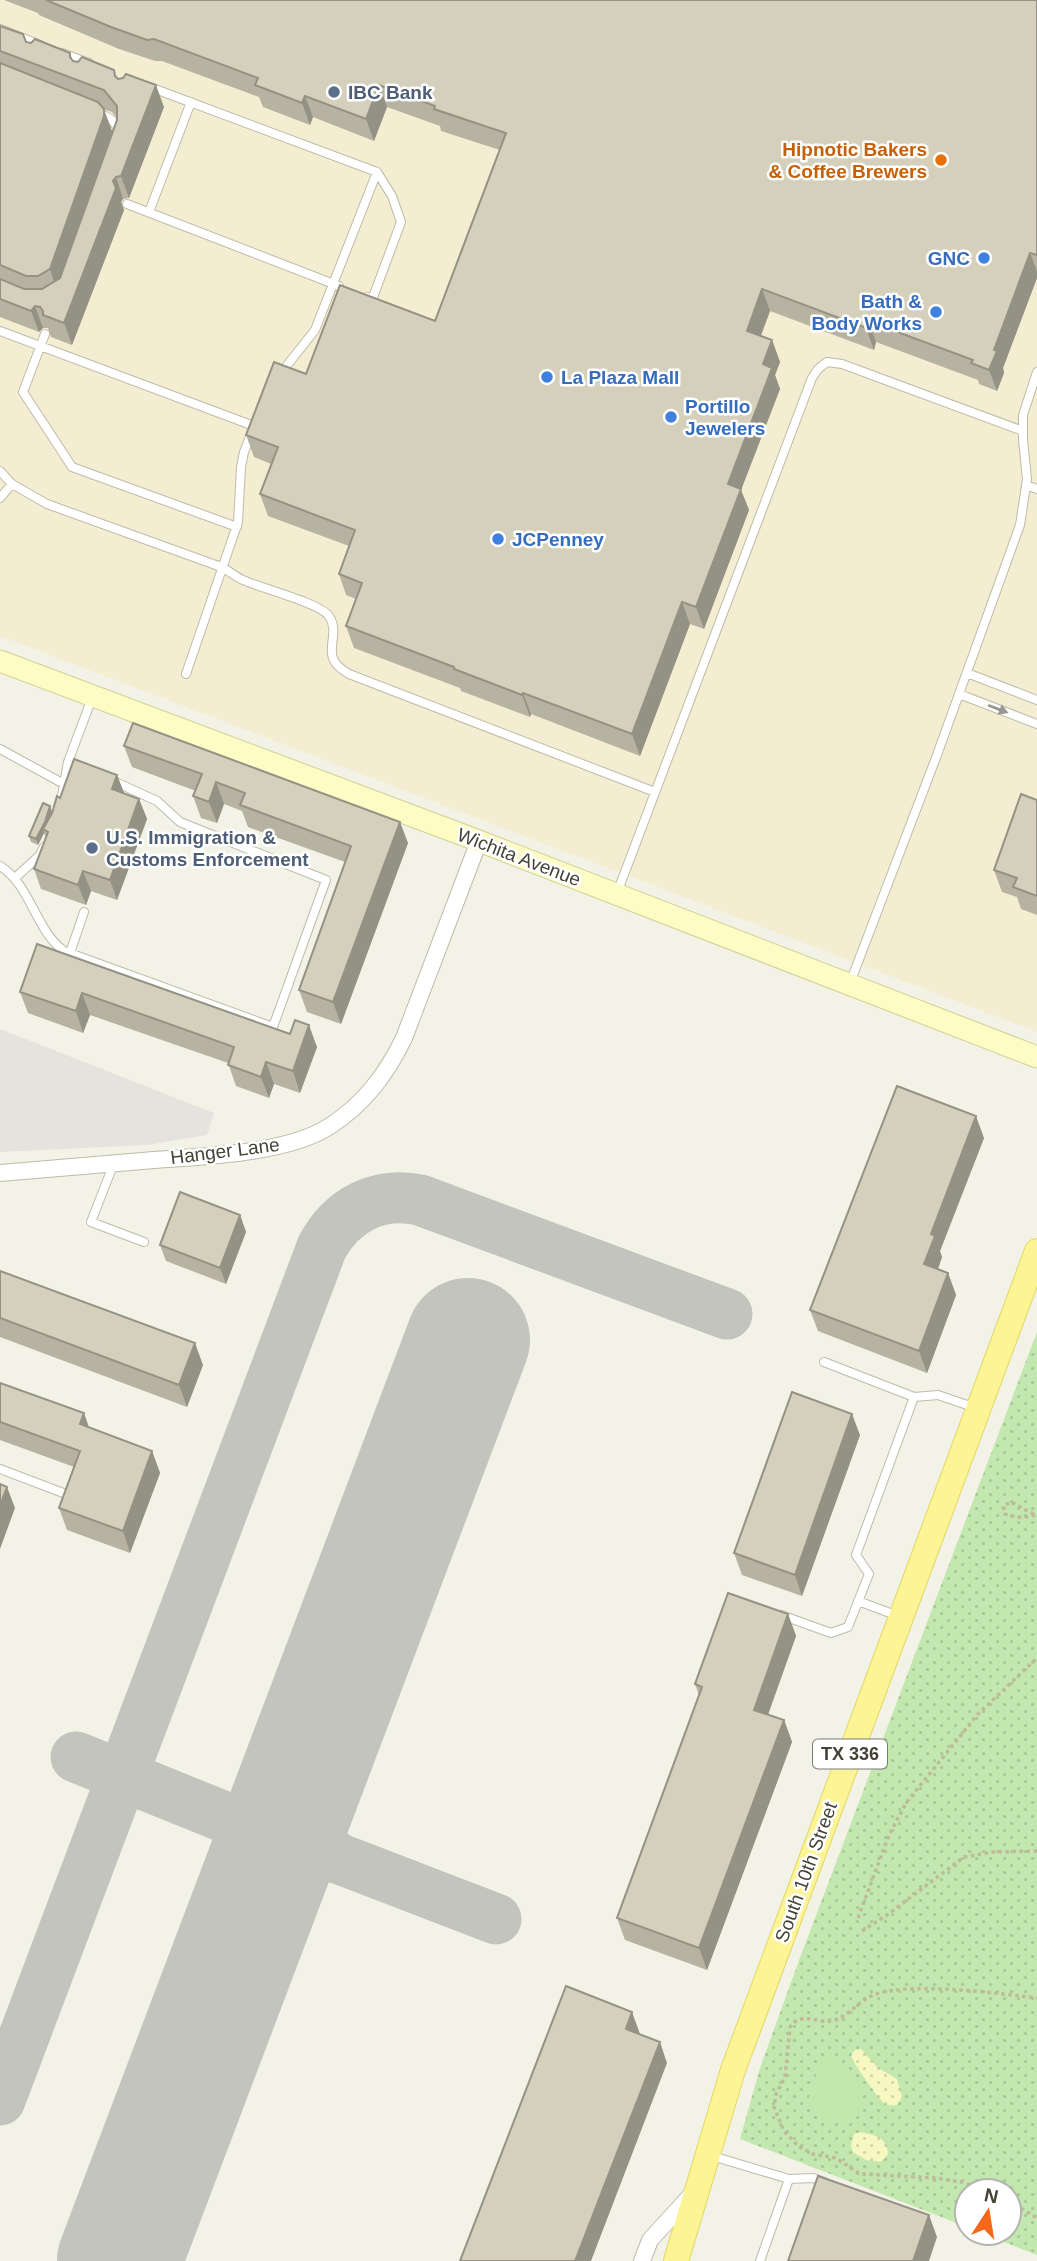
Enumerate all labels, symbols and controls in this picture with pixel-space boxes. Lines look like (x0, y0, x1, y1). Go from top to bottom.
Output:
place label: IBC Bank (348, 82, 433, 103)
marker: IBC Bank (326, 84, 342, 100)
place label: Hipnotic Bakers & Coffee Brewers (769, 139, 927, 182)
marker: Hipnotic Bakers & Coffee Brewers (933, 152, 949, 168)
place label: GNC (928, 248, 970, 269)
marker: GNC (976, 250, 992, 266)
place label: Bath & Body Works (811, 291, 922, 334)
marker: Bath & Body Works (928, 304, 944, 320)
place label: La Plaza Mall (561, 367, 679, 388)
marker: La Plaza Mall (539, 369, 555, 385)
place label: Portillo Jewelers (685, 396, 765, 439)
marker: Portillo Jewelers (663, 409, 679, 425)
place label: JCPenney (512, 529, 604, 550)
marker: JCPenney (490, 531, 506, 547)
one-way arrow (988, 703, 1009, 714)
street label: Wichita Avenue (454, 824, 584, 890)
place label: U.S. Immigration & Customs Enforcement (106, 827, 309, 870)
marker: U.S. Immigration & Customs Enforcement (84, 840, 100, 856)
street label: Hanger Lane (169, 1134, 281, 1168)
road number: TX 336 (813, 1740, 887, 1769)
street label: South 10th Street (771, 1798, 841, 1945)
north arrow (953, 2177, 1023, 2247)
text: N (983, 2184, 1000, 2208)

